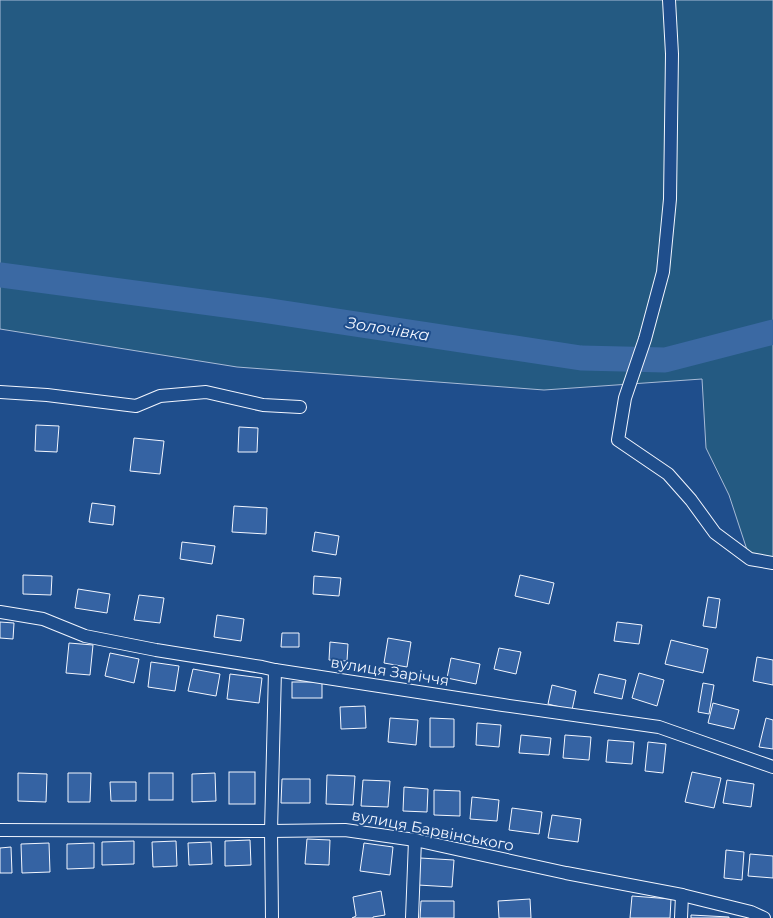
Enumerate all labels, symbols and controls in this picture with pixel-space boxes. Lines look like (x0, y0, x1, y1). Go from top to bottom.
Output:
water label: Золочівка (344, 313, 431, 345)
street label: вулиця Заріччя (329, 652, 451, 690)
street label: вулиця Барвінського (350, 805, 516, 855)

